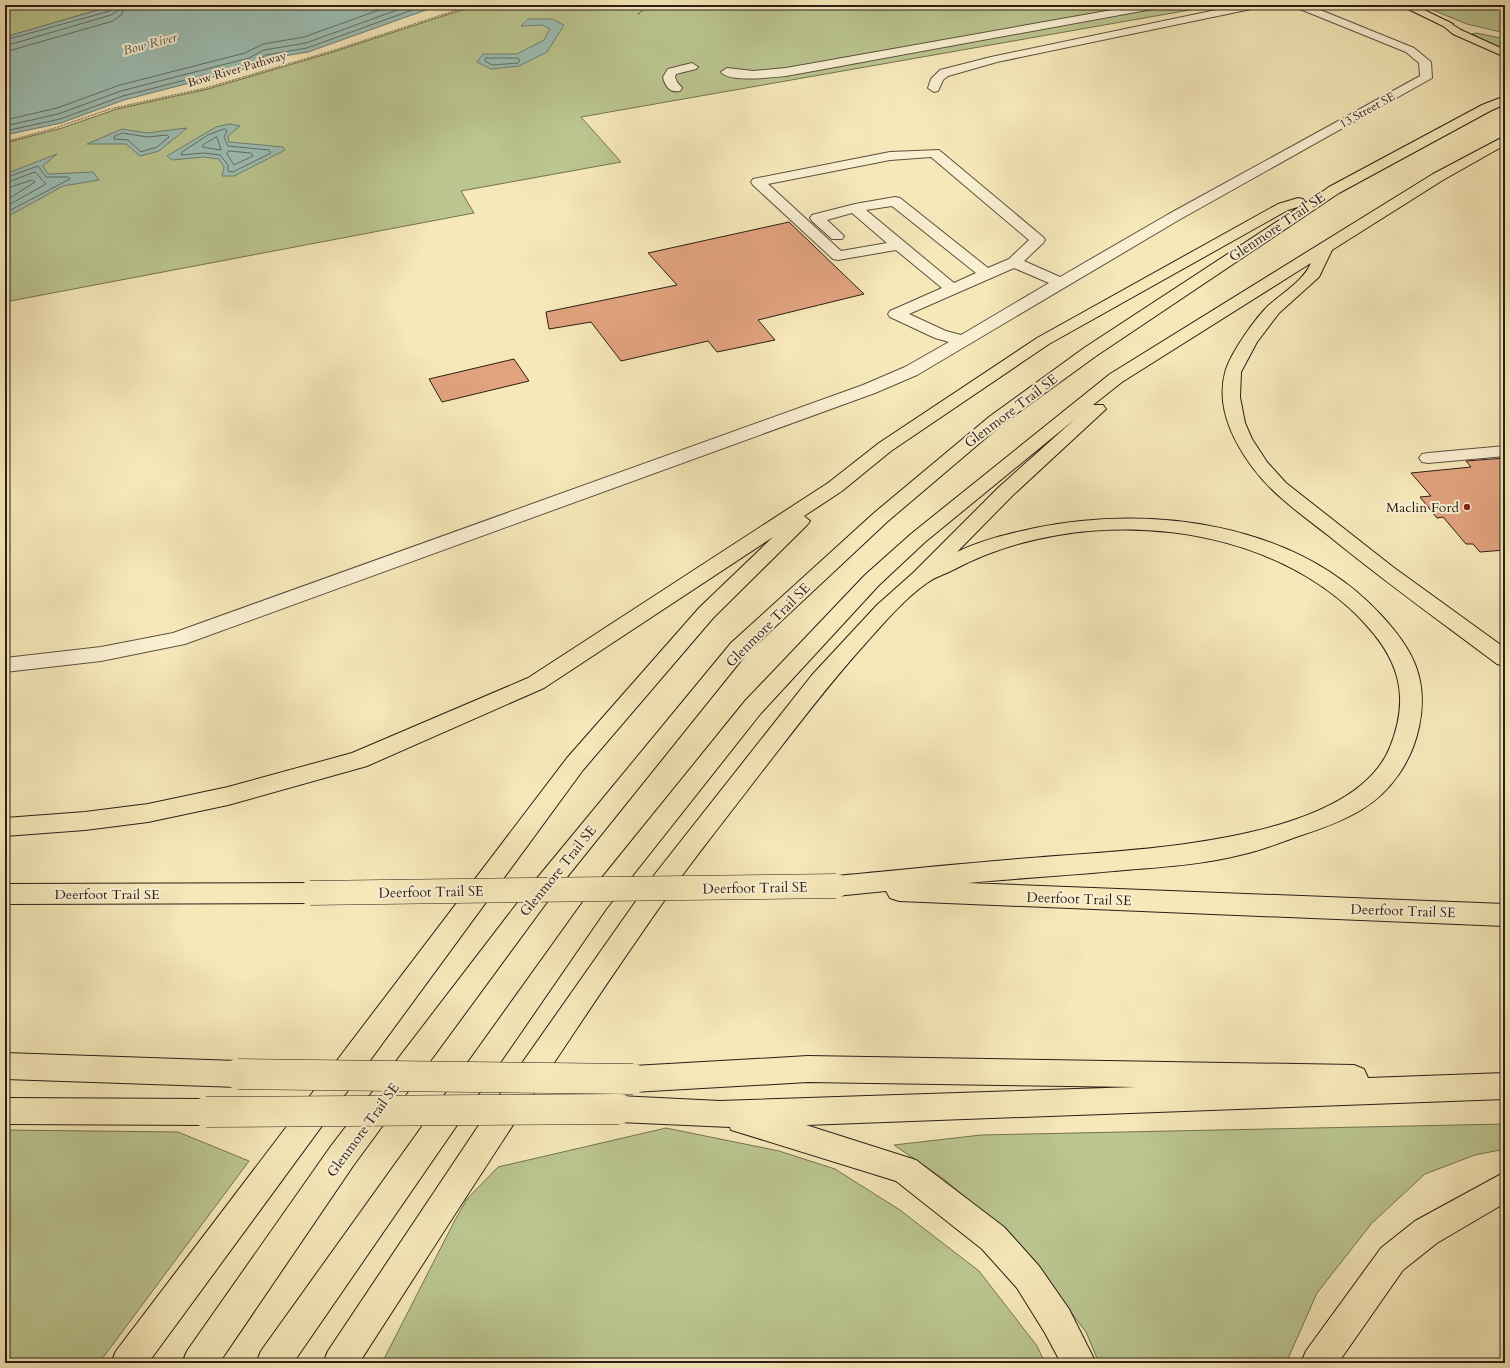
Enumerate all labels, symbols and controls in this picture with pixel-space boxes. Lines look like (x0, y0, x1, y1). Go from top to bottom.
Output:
water label: Bow River (121, 28, 180, 60)
street label: Bow River Pathway (186, 47, 289, 91)
street label: 13 Street SE (1336, 88, 1398, 132)
street label: Glenmore Trail SE (1225, 188, 1329, 266)
street label: Glenmore Trail SE (961, 370, 1062, 452)
place label: Maclin Ford (1386, 498, 1460, 517)
marker: Maclin Ford (1462, 502, 1472, 512)
street label: Glenmore Trail SE (722, 578, 815, 671)
street label: Glenmore Trail SE (515, 821, 601, 920)
street label: Deerfoot Trail SE (702, 878, 808, 898)
street label: Deerfoot Trail SE (378, 882, 484, 902)
street label: Deerfoot Trail SE (54, 885, 160, 904)
street label: Deerfoot Trail SE (1026, 888, 1132, 910)
street label: Deerfoot Trail SE (1350, 900, 1456, 922)
street label: Glenmore Trail SE (322, 1079, 404, 1181)

